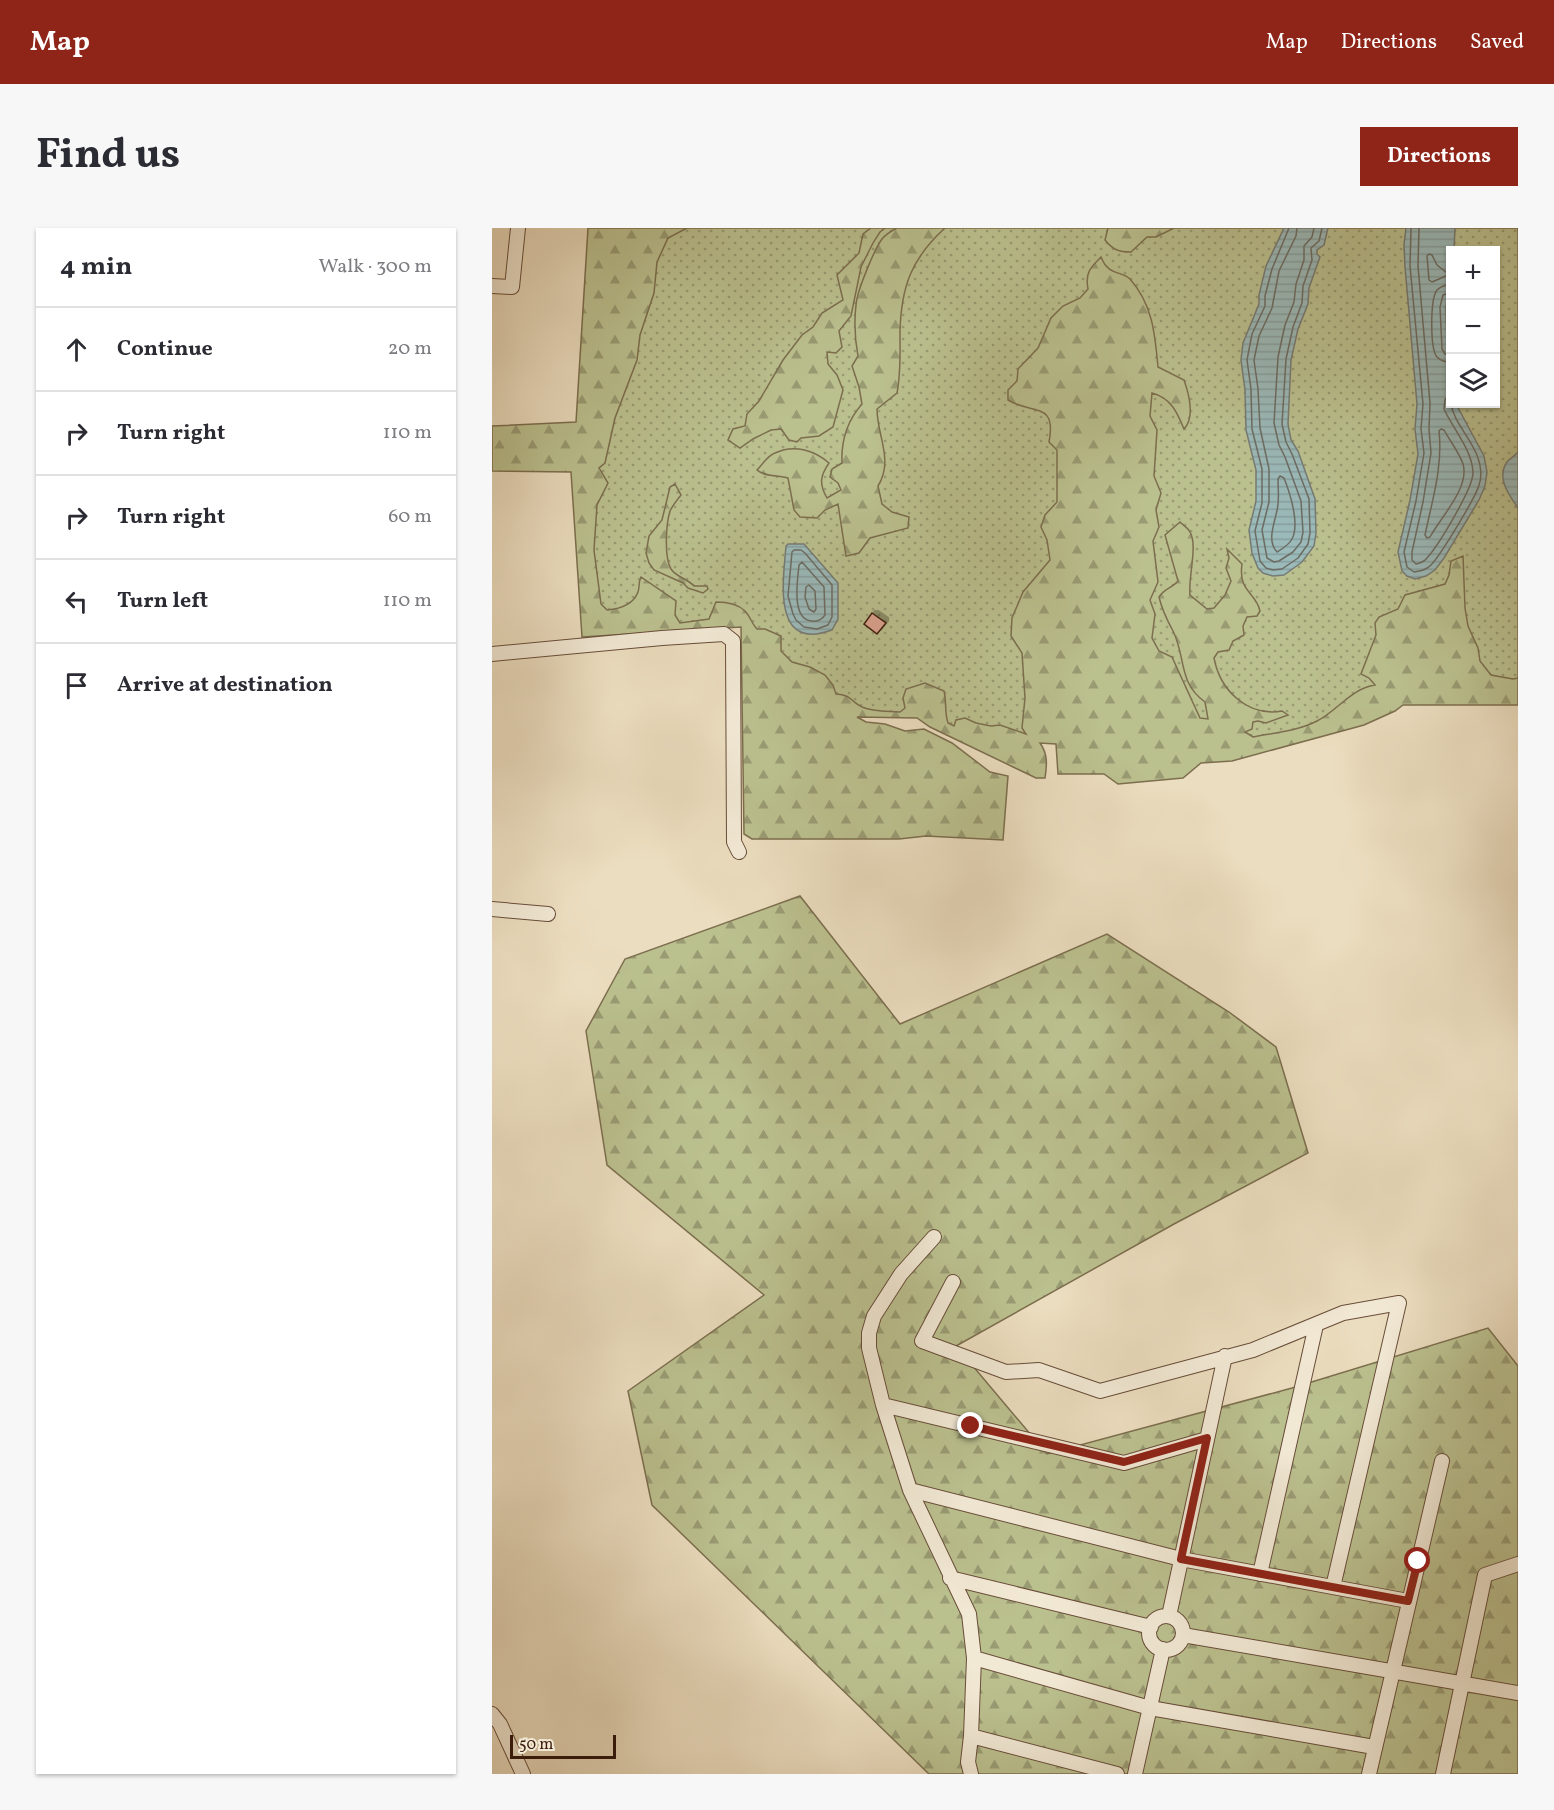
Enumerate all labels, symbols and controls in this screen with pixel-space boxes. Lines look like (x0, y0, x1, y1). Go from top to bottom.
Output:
text: Map (30, 23, 90, 62)
text: Map (1266, 28, 1308, 57)
text: Directions (1341, 28, 1437, 57)
text: Saved (1470, 28, 1524, 57)
text: Find us (36, 127, 180, 186)
button: Directions (1360, 127, 1518, 186)
map controls (1446, 246, 1500, 408)
button: + (1446, 246, 1500, 300)
text: 4 min (60, 249, 132, 285)
text: Walk · 300 m (319, 253, 432, 281)
button: − (1446, 300, 1500, 354)
icon: ahead (60, 333, 93, 366)
text: Continue (117, 334, 213, 365)
text: 20 m (388, 335, 432, 363)
button: layers (1446, 354, 1500, 408)
icon: right (60, 417, 93, 450)
text: Turn right (117, 418, 225, 449)
text: 110 m (383, 419, 432, 447)
icon: right (60, 501, 93, 534)
text: Turn right (117, 502, 225, 533)
text: 60 m (388, 503, 432, 531)
icon: left (60, 585, 93, 618)
text: Turn left (117, 586, 208, 617)
text: 110 m (383, 587, 432, 615)
icon: arrive (60, 669, 93, 702)
text: Arrive at destination (117, 670, 333, 701)
route end (957, 1412, 983, 1438)
route start (1404, 1547, 1430, 1573)
scale bar (510, 1732, 616, 1760)
text: 50 m (519, 1734, 553, 1756)

